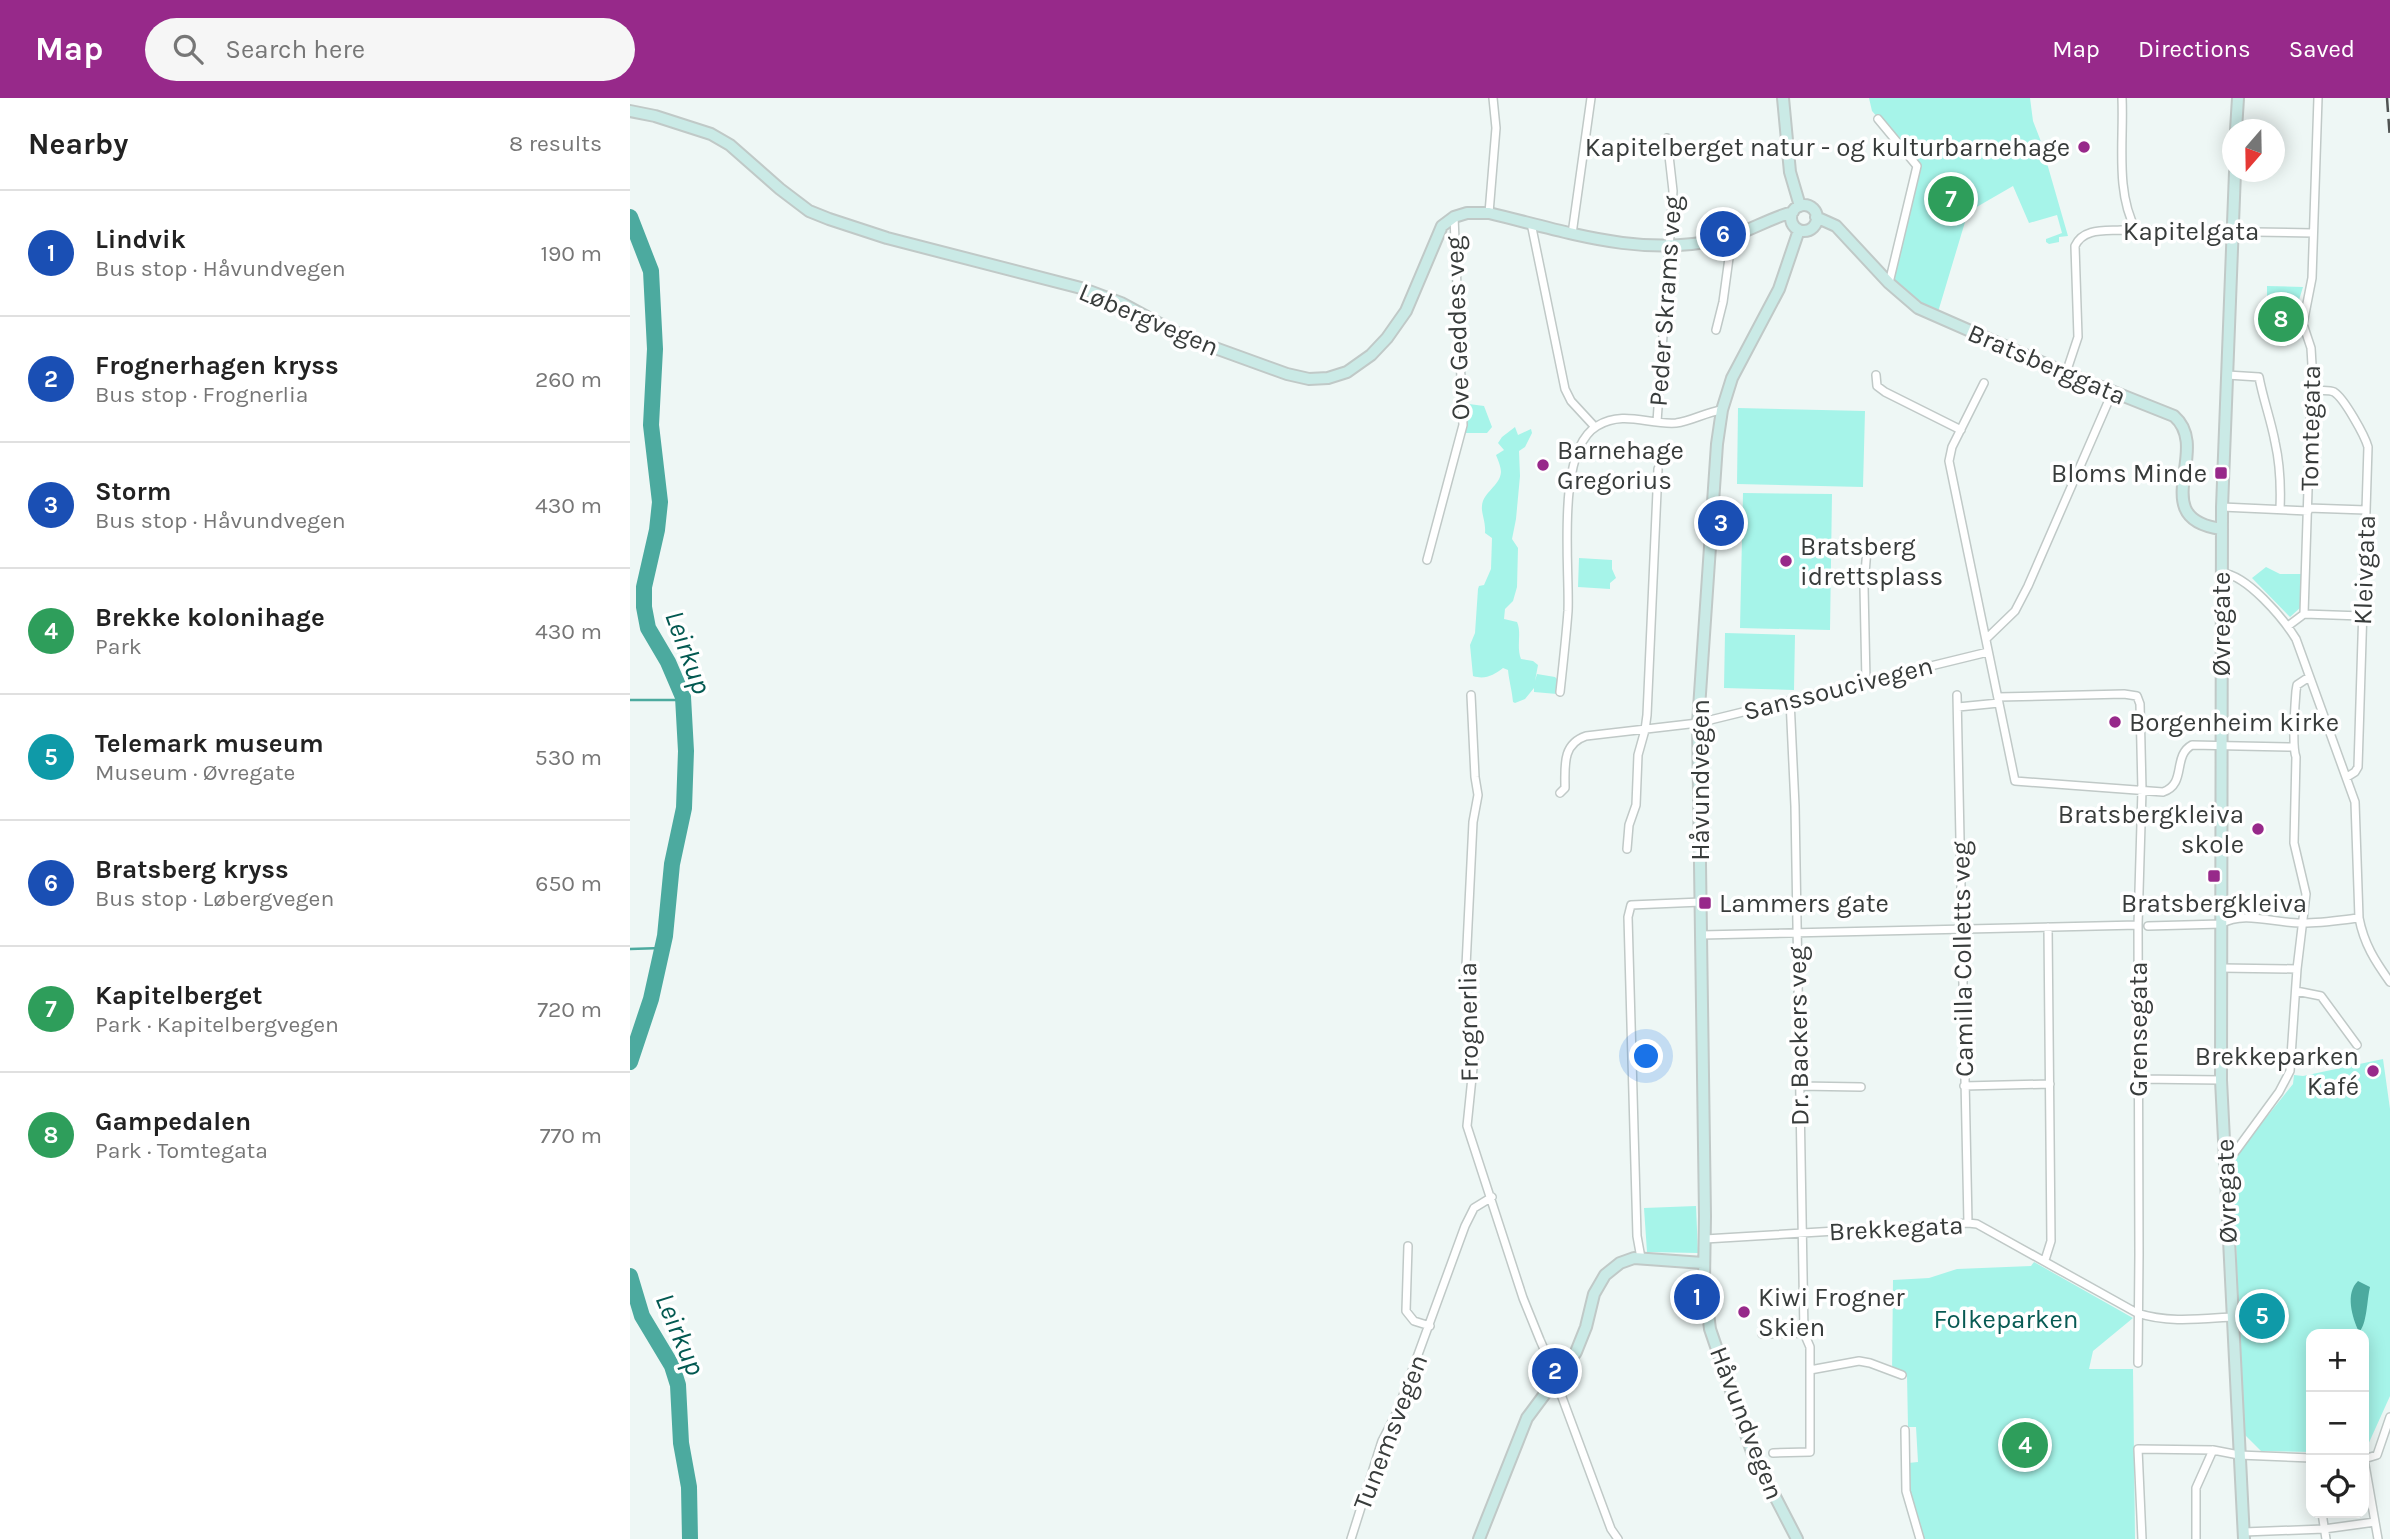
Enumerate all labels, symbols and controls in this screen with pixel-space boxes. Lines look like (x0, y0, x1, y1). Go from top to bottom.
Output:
search box (145, 18, 635, 81)
text: Map (35, 30, 103, 68)
icon: search (169, 30, 207, 68)
text: Search here (225, 34, 365, 65)
text: Map (2052, 35, 2100, 63)
text: Directions (2138, 35, 2251, 63)
text: Saved (2289, 35, 2355, 63)
north arrow (2222, 119, 2285, 182)
text: Nearby (28, 126, 128, 162)
text: 8 results (509, 130, 602, 157)
place label: Kapitelberget natur - og kulturbarnehage (1585, 132, 2070, 163)
marker: Kapitelberget natur - og kulturbarnehage (2076, 139, 2092, 155)
pin: 7 (1928, 173, 1974, 225)
street label: Peder Skrams veg (1643, 194, 1688, 408)
pin: 6 (1700, 208, 1746, 260)
street label: Kapitelgata (2123, 216, 2259, 247)
text: Lindvik (95, 224, 186, 255)
street label: Ove Geddes veg (1439, 235, 1476, 421)
text: 1 (47, 240, 55, 267)
text: 190 m (540, 240, 602, 267)
text: Bus stop · Håvundvegen (95, 255, 346, 282)
street label: Løbergvegen (1074, 276, 1223, 363)
pin: 8 (2258, 293, 2304, 345)
street label: Bratsberggata (1963, 317, 2131, 412)
text: Frognerhagen kryss (95, 350, 339, 381)
street label: Tomtegata (2294, 365, 2327, 491)
text: 2 (44, 366, 58, 393)
text: 260 m (535, 366, 602, 393)
text: Bus stop · Frognerlia (95, 381, 308, 408)
place label: Barnehage Gregorius (1557, 435, 1684, 496)
marker: Barnehage Gregorius (1535, 457, 1551, 473)
place label: Bloms Minde (2051, 458, 2207, 489)
marker: Bloms Minde (2213, 465, 2229, 481)
text: Storm (95, 476, 171, 507)
text: 3 (44, 492, 58, 519)
text: 430 m (535, 492, 602, 519)
pin: 3 (1698, 497, 1744, 549)
text: Bus stop · Håvundvegen (95, 507, 346, 534)
street label: Kleivgata (2347, 514, 2382, 626)
place label: Bratsberg idrettsplass (1800, 531, 1943, 592)
marker: Bratsberg idrettsplass (1778, 553, 1794, 569)
street label: Øvregate (2206, 572, 2237, 676)
text: Brekke kolonihage (95, 602, 325, 633)
water label: Leirkup (658, 606, 719, 698)
text: 4 (44, 618, 58, 645)
text: 430 m (535, 618, 602, 645)
text: Park (95, 633, 142, 660)
street label: Sanssoucivegen (1740, 650, 1936, 727)
street label: Håvundvegen (1685, 699, 1716, 861)
place label: Borgenheim kirke (2129, 707, 2339, 738)
marker: Borgenheim kirke (2107, 714, 2123, 730)
text: Telemark museum (95, 728, 324, 759)
text: 5 (44, 744, 58, 771)
text: 530 m (535, 744, 602, 771)
text: Museum · Øvregate (95, 759, 295, 786)
place label: Bratsbergkleiva skole (2058, 799, 2244, 860)
marker: Bratsbergkleiva skole (2250, 821, 2266, 837)
street label: Camilla Colletts veg (1945, 840, 1980, 1077)
text: Bratsberg kryss (95, 854, 289, 885)
marker: Bratsbergkleiva (2206, 868, 2222, 884)
text: 6 (44, 870, 58, 897)
text: 650 m (535, 870, 602, 897)
text: Bus stop · Løbergvegen (95, 885, 334, 912)
place label: Lammers gate (1719, 888, 1889, 919)
place label: Bratsbergkleiva (2121, 888, 2307, 919)
marker: Lammers gate (1697, 895, 1713, 911)
street label: Dr. Backers veg (1781, 946, 1816, 1126)
street label: Grensegata (2123, 961, 2154, 1097)
street label: Frognerlia (1452, 962, 1485, 1082)
text: Kapitelberget (95, 980, 262, 1011)
text: 7 (45, 996, 57, 1023)
text: 720 m (537, 996, 602, 1023)
text: Park · Kapitelbergvegen (95, 1011, 339, 1038)
your location (1629, 1039, 1663, 1073)
place label: Brekkeparken Kafé (2195, 1041, 2359, 1102)
marker: Brekkeparken Kafé (2365, 1063, 2381, 1079)
text: Gampedalen (95, 1106, 251, 1137)
text: 8 (44, 1122, 58, 1149)
text: 770 m (540, 1122, 602, 1149)
text: Park · Tomtegata (95, 1137, 268, 1164)
street label: Øvregate (2209, 1138, 2244, 1244)
street label: Brekkegata (1828, 1209, 1964, 1248)
pin: 1 (1674, 1271, 1720, 1323)
place label: Kiwi Frogner Skien (1758, 1282, 1905, 1343)
water label: Leirkup (648, 1288, 713, 1380)
pin: 5 (2239, 1290, 2285, 1342)
marker: Kiwi Frogner Skien (1736, 1304, 1752, 1320)
park label: Folkeparken (1934, 1304, 2079, 1335)
map controls (2306, 1329, 2369, 1518)
button: + (2306, 1329, 2369, 1392)
street label: Håvundvegen (1703, 1342, 1790, 1504)
pin: 2 (1532, 1345, 1578, 1397)
street label: Tunemsvegen (1347, 1350, 1434, 1514)
button: − (2306, 1392, 2369, 1455)
pin: 4 (2002, 1419, 2048, 1471)
button: locate (2306, 1455, 2369, 1518)

